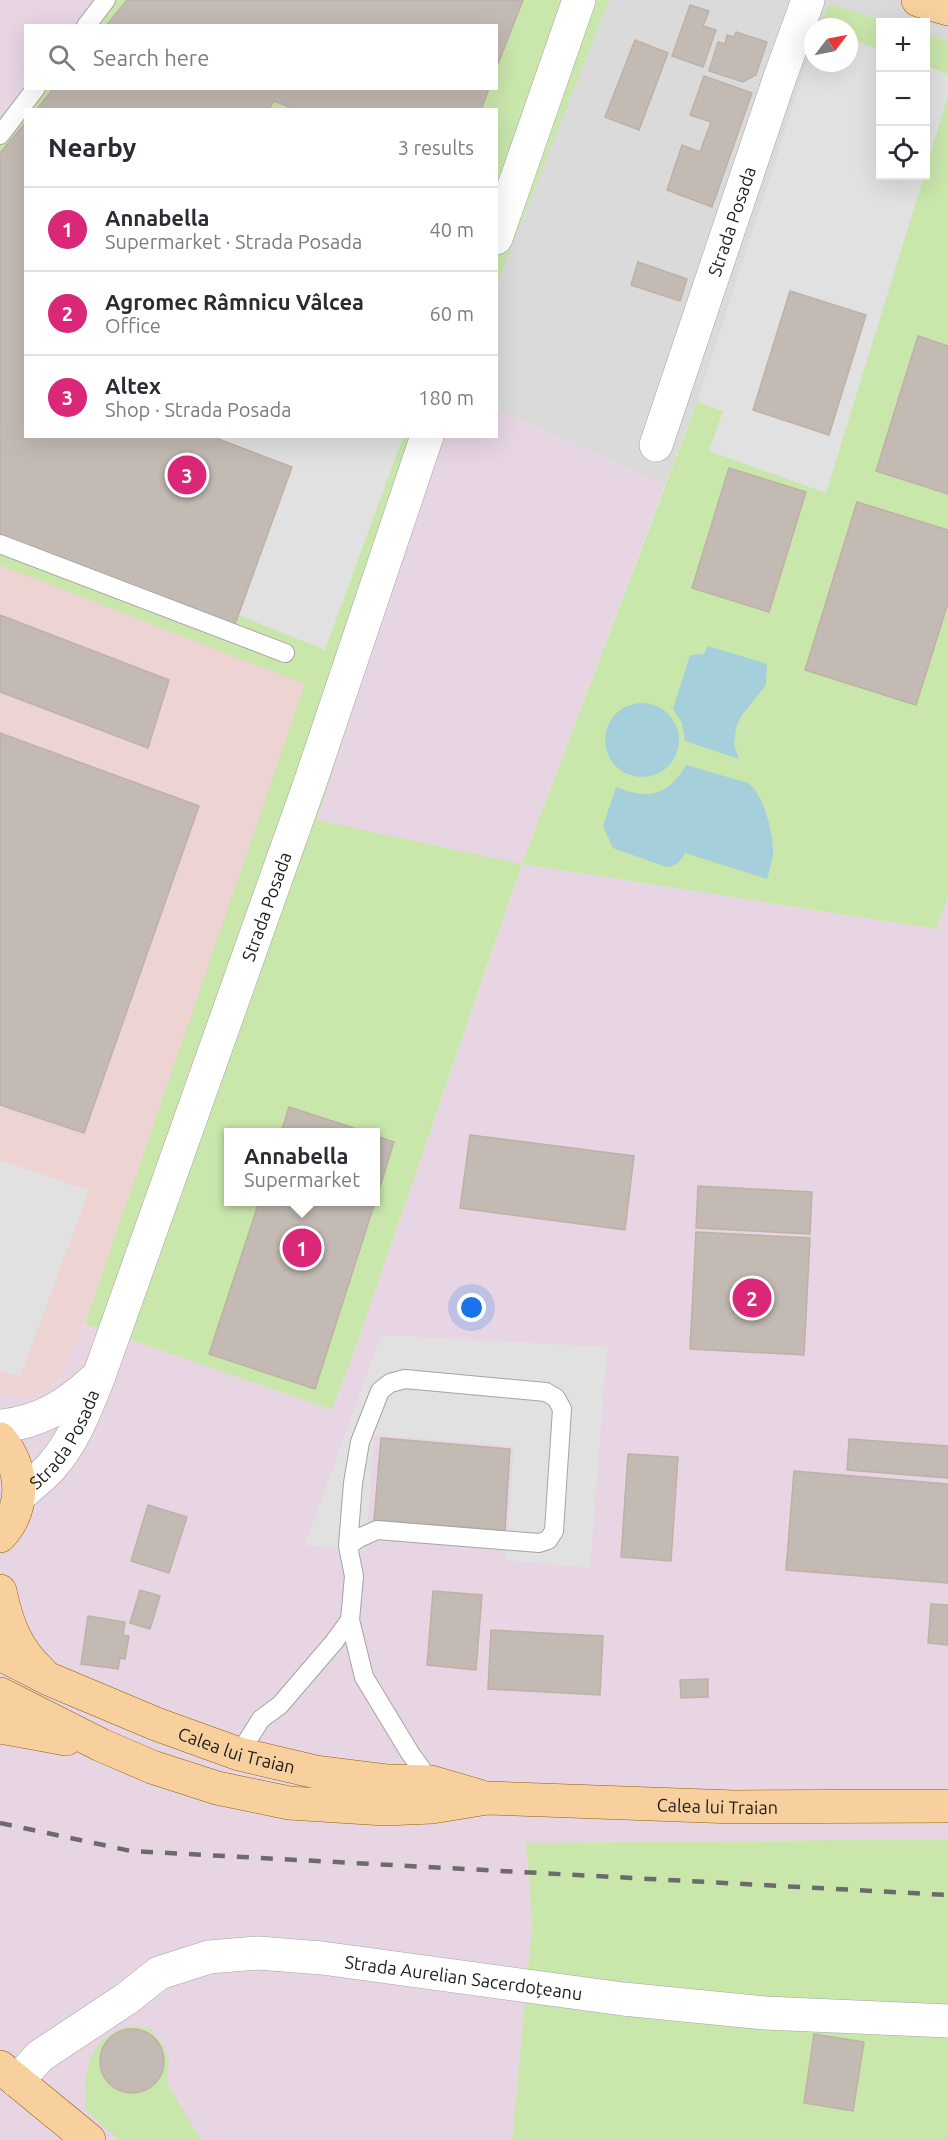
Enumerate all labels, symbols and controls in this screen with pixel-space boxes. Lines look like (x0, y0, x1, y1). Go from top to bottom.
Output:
north arrow (804, 18, 858, 72)
map controls (876, 18, 930, 180)
button: + (876, 18, 930, 72)
search box (24, 24, 498, 90)
icon: search (45, 41, 78, 74)
text: Search here (93, 45, 209, 70)
button: − (876, 72, 930, 126)
button: locate (876, 126, 930, 180)
text: Nearby (48, 133, 136, 162)
text: 3 results (398, 136, 474, 159)
street label: Strada Posada (704, 164, 759, 279)
text: Annabella (105, 205, 210, 230)
text: 1 (62, 218, 73, 241)
text: 40 m (430, 218, 474, 241)
text: Supermarket · Strada Posada (105, 230, 362, 253)
text: Agromec Râmnicu Vâlcea (105, 289, 364, 314)
text: 2 (62, 302, 73, 325)
text: 60 m (430, 302, 474, 325)
text: Office (105, 314, 161, 337)
text: Altex (105, 373, 161, 398)
text: 3 (62, 386, 73, 409)
text: 180 m (418, 386, 474, 409)
text: Shop · Strada Posada (105, 398, 292, 421)
pin: 3 (168, 452, 207, 498)
street label: Strada Posada (237, 849, 295, 964)
popup (224, 1128, 380, 1206)
text: Annabella (244, 1143, 349, 1168)
text: Supermarket (244, 1168, 360, 1191)
pin: 1 (282, 1226, 322, 1270)
pin: 2 (732, 1276, 771, 1320)
your location (457, 1293, 486, 1322)
street label: Strada Posada (25, 1387, 103, 1493)
street label: Calea lui Traian (175, 1723, 297, 1777)
street label: Calea lui Traian (656, 1794, 778, 1817)
street label: Strada Aurelian Sacerdoțeanu (344, 1951, 584, 2003)

